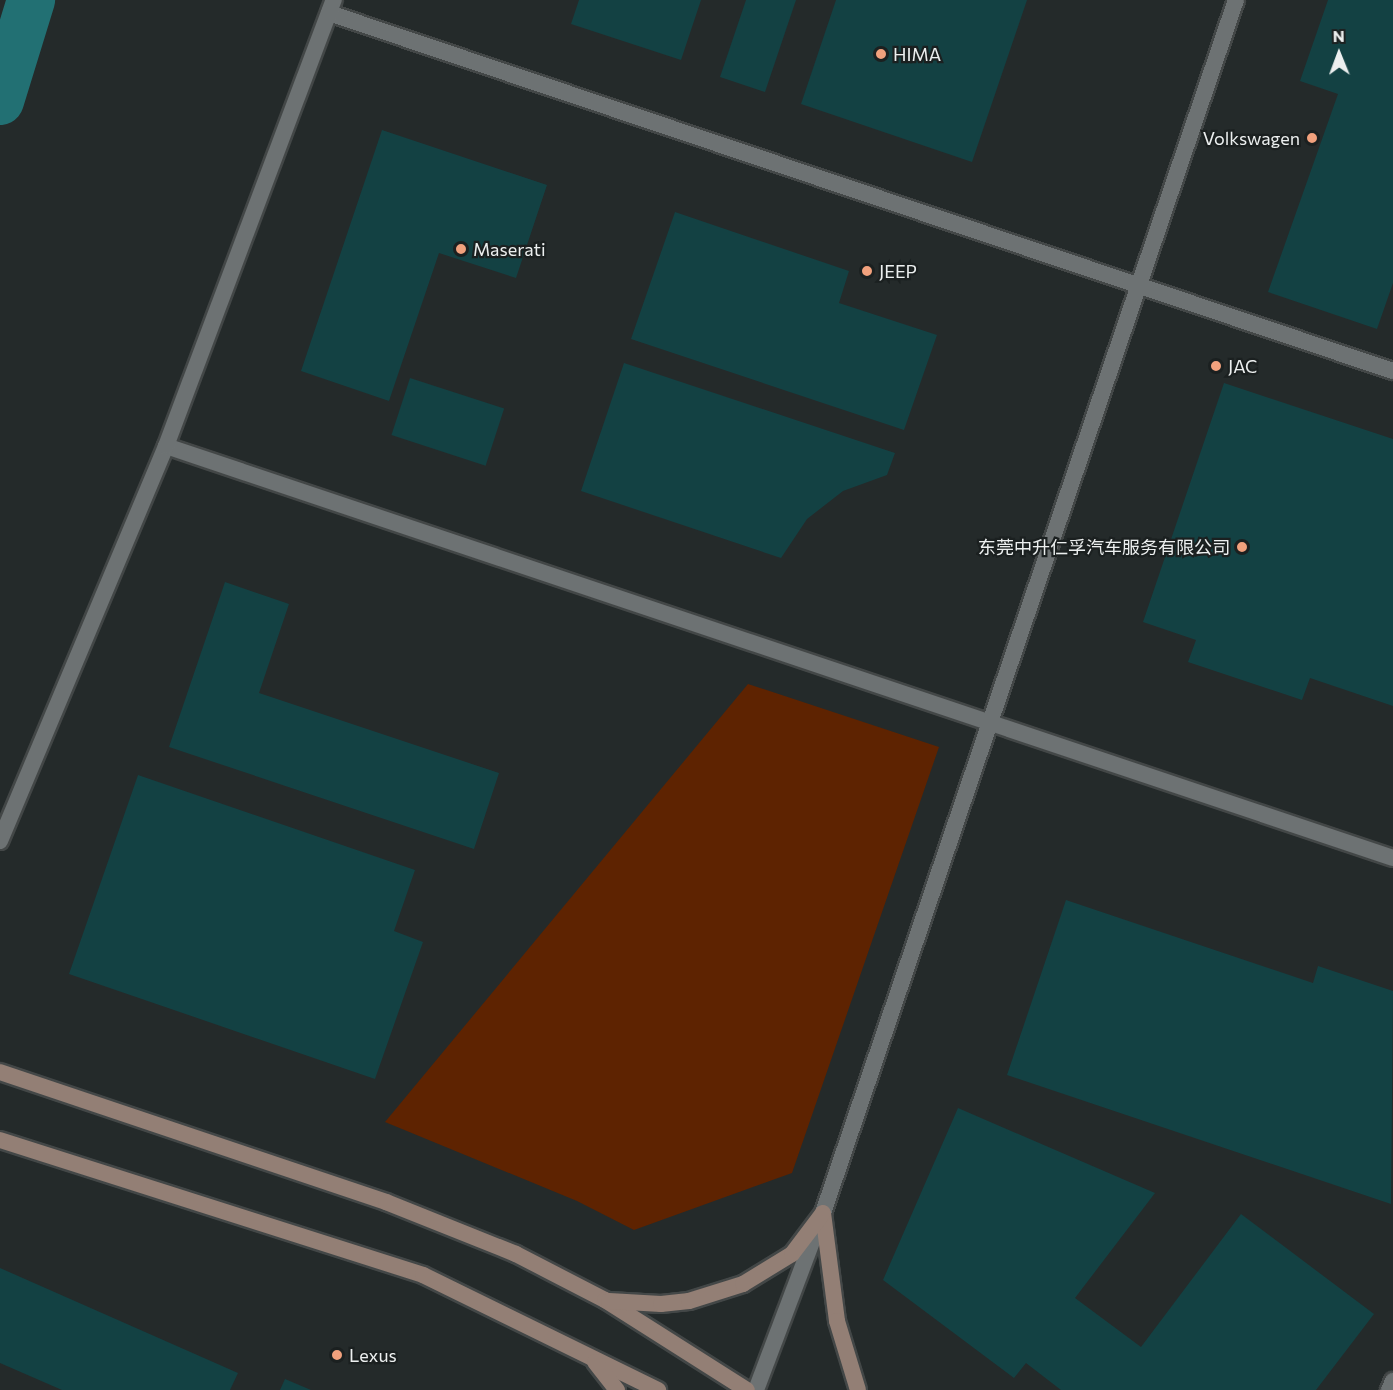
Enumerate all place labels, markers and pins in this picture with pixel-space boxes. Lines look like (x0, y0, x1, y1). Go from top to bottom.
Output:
place label: HIMA (893, 43, 941, 65)
marker: HIMA (874, 47, 888, 61)
place label: Volkswagen (1203, 127, 1300, 149)
marker: Volkswagen (1305, 131, 1319, 145)
place label: Maserati (473, 238, 546, 260)
marker: Maserati (454, 242, 468, 256)
place label: JEEP (879, 260, 917, 282)
marker: JEEP (860, 264, 874, 278)
place label: JAC (1228, 355, 1257, 377)
marker: JAC (1209, 359, 1223, 373)
place label: 东莞中升仁孚汽车服务有限公司 (978, 536, 1230, 558)
marker: 东莞中升仁孚汽车服务有限公司 (1235, 540, 1249, 554)
place label: Lexus (349, 1344, 397, 1366)
marker: Lexus (330, 1348, 344, 1362)

